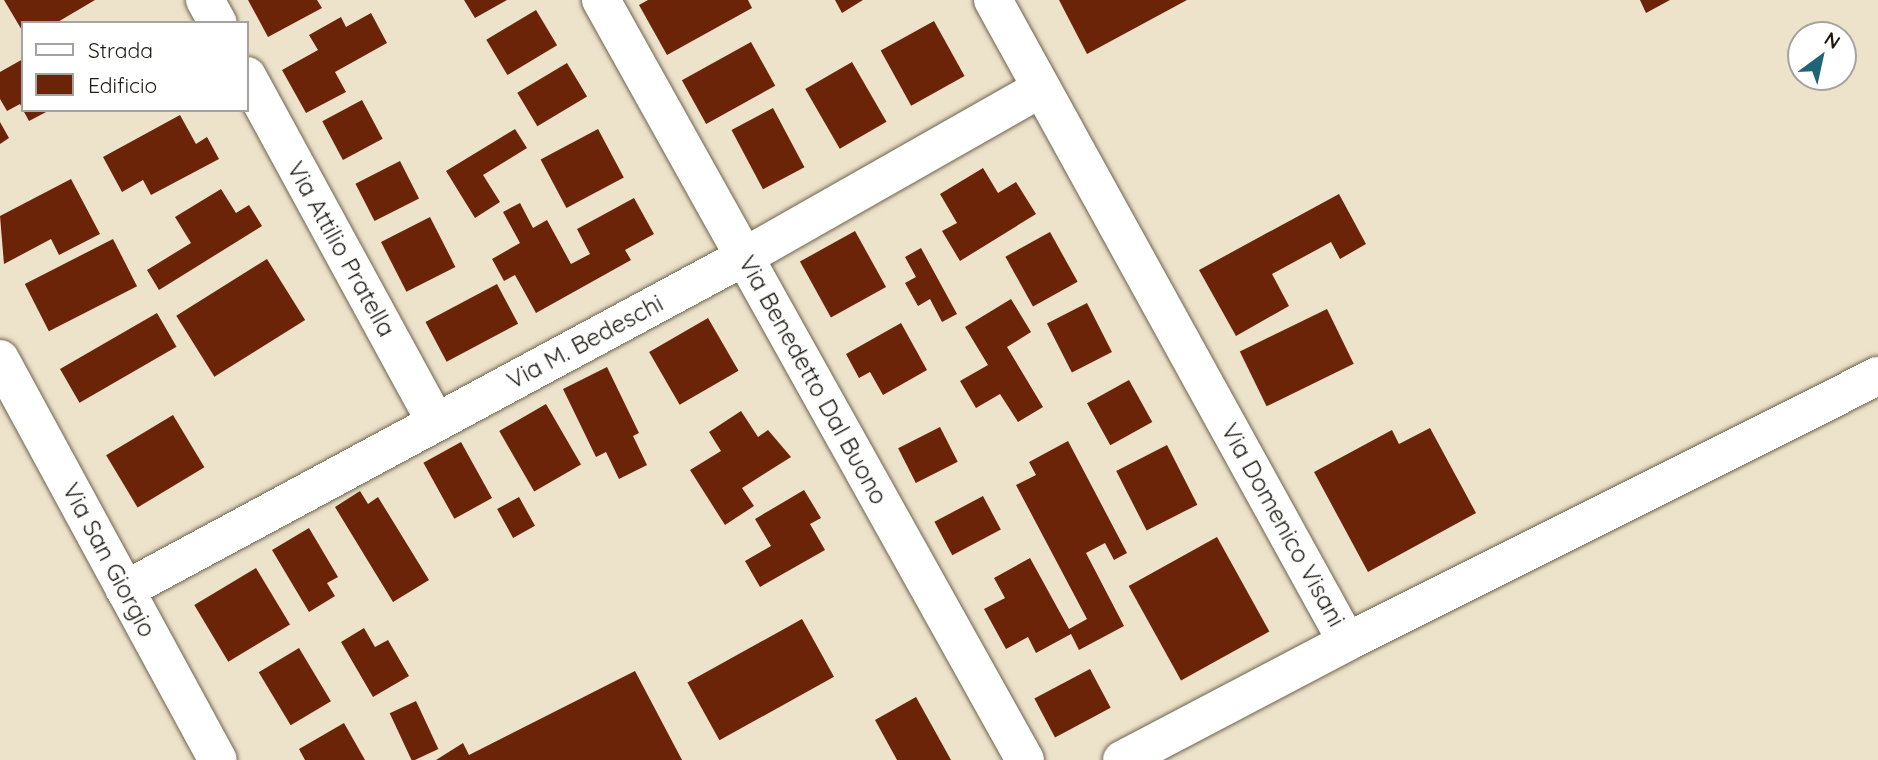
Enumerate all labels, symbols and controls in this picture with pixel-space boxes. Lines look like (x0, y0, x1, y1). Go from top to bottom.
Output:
legend (21, 21, 248, 112)
north arrow (1787, 21, 1857, 91)
text: N (1820, 26, 1845, 54)
text: Strada (88, 37, 153, 63)
text: Edificio (88, 72, 157, 98)
street label: Via Attilio Pratella (281, 156, 401, 342)
street label: Via Benedetto Dal Buono (733, 251, 893, 509)
street label: Via M. Bedeschi (502, 289, 668, 395)
street label: Via Domenico Visani (1215, 418, 1351, 632)
street label: Via San Giorgio (56, 478, 162, 642)

